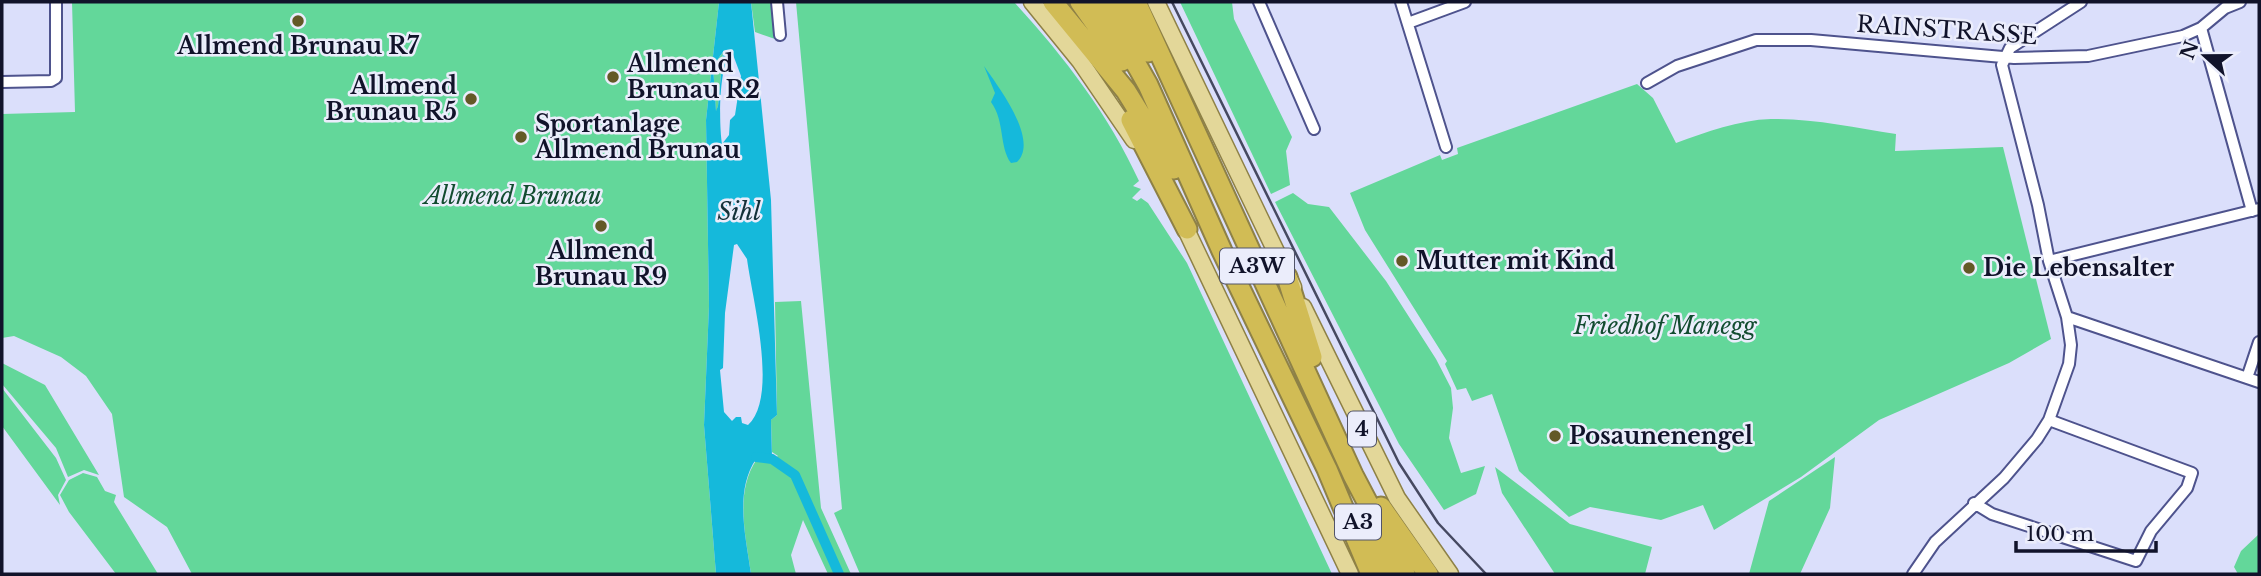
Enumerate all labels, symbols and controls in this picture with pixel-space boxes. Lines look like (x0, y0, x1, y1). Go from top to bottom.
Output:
street label: RAINSTRASSE (1856, 10, 2038, 50)
marker: Allmend Brunau R7 (290, 13, 306, 29)
north arrow (2170, 21, 2240, 91)
place label: Allmend Brunau R7 (176, 32, 420, 60)
text: N (2176, 38, 2204, 63)
place label: Allmend Brunau R2 (626, 50, 760, 104)
marker: Allmend Brunau R2 (605, 69, 621, 85)
place label: Allmend Brunau R5 (325, 72, 457, 126)
marker: Allmend Brunau R5 (463, 91, 479, 107)
place label: Sportanlage Allmend Brunau (534, 110, 741, 164)
marker: Sportanlage Allmend Brunau (513, 129, 529, 145)
park label: Allmend Brunau (421, 182, 602, 210)
water label: Sihl (717, 197, 761, 226)
marker: Allmend Brunau R9 (593, 218, 609, 234)
place label: Allmend Brunau R9 (535, 237, 667, 291)
place label: Mutter mit Kind (1416, 247, 1615, 275)
road number: A3W (1220, 248, 1294, 284)
marker: Mutter mit Kind (1394, 253, 1410, 269)
place label: Die Lebensalter (1983, 254, 2175, 282)
marker: Die Lebensalter (1961, 260, 1977, 276)
park label: Friedhof Manegg (1573, 312, 1758, 340)
road number: 4 (1348, 412, 1376, 446)
place label: Posaunenengel (1569, 422, 1753, 450)
marker: Posaunenengel (1547, 428, 1563, 444)
road number: A3 (1335, 504, 1381, 540)
scale bar (2016, 510, 2156, 554)
text: 100 m (2026, 521, 2094, 547)

